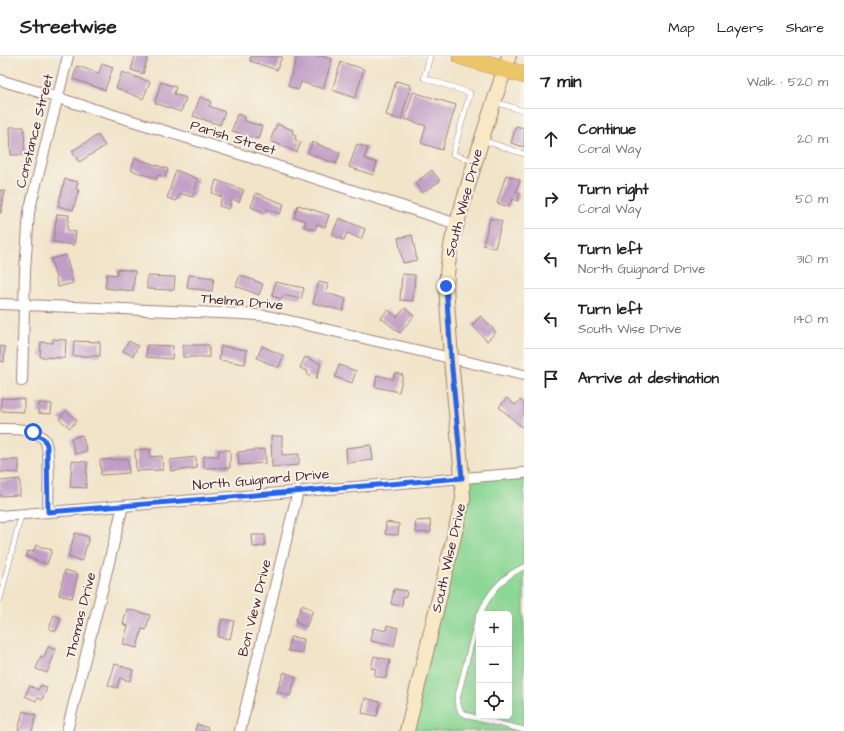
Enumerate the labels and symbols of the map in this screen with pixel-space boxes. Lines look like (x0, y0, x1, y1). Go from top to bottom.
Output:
street label: Constance Street (11, 72, 59, 190)
street label: Parish Street (188, 115, 279, 161)
street label: South Wise Drive (440, 146, 488, 259)
route end (437, 277, 455, 295)
street label: Thelma Drive (200, 288, 285, 316)
route start (24, 423, 42, 441)
street label: North Guignard Drive (192, 464, 331, 496)
street label: South Wise Drive (427, 501, 471, 615)
street label: Bon View Drive (233, 557, 277, 659)
street label: Thomas Drive (61, 570, 101, 660)

